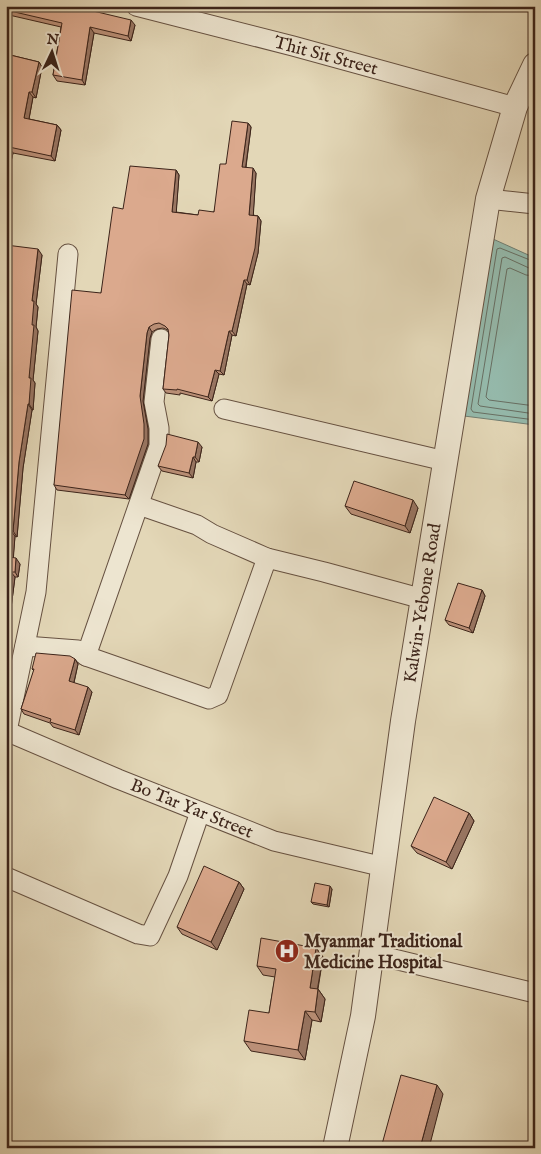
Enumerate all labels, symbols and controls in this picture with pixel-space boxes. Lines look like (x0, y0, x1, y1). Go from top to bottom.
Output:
north arrow (28, 28, 78, 78)
text: N (45, 31, 60, 49)
street label: Thit Sit Street (271, 32, 380, 81)
street label: Kalwin-Yebone Road (400, 521, 448, 685)
street label: Bo Tar Yar Street (127, 774, 256, 844)
place label: Myanmar Traditional Medicine Hospital (304, 931, 463, 975)
hospital icon: Myanmar Traditional Medicine Hospital (274, 938, 300, 964)

